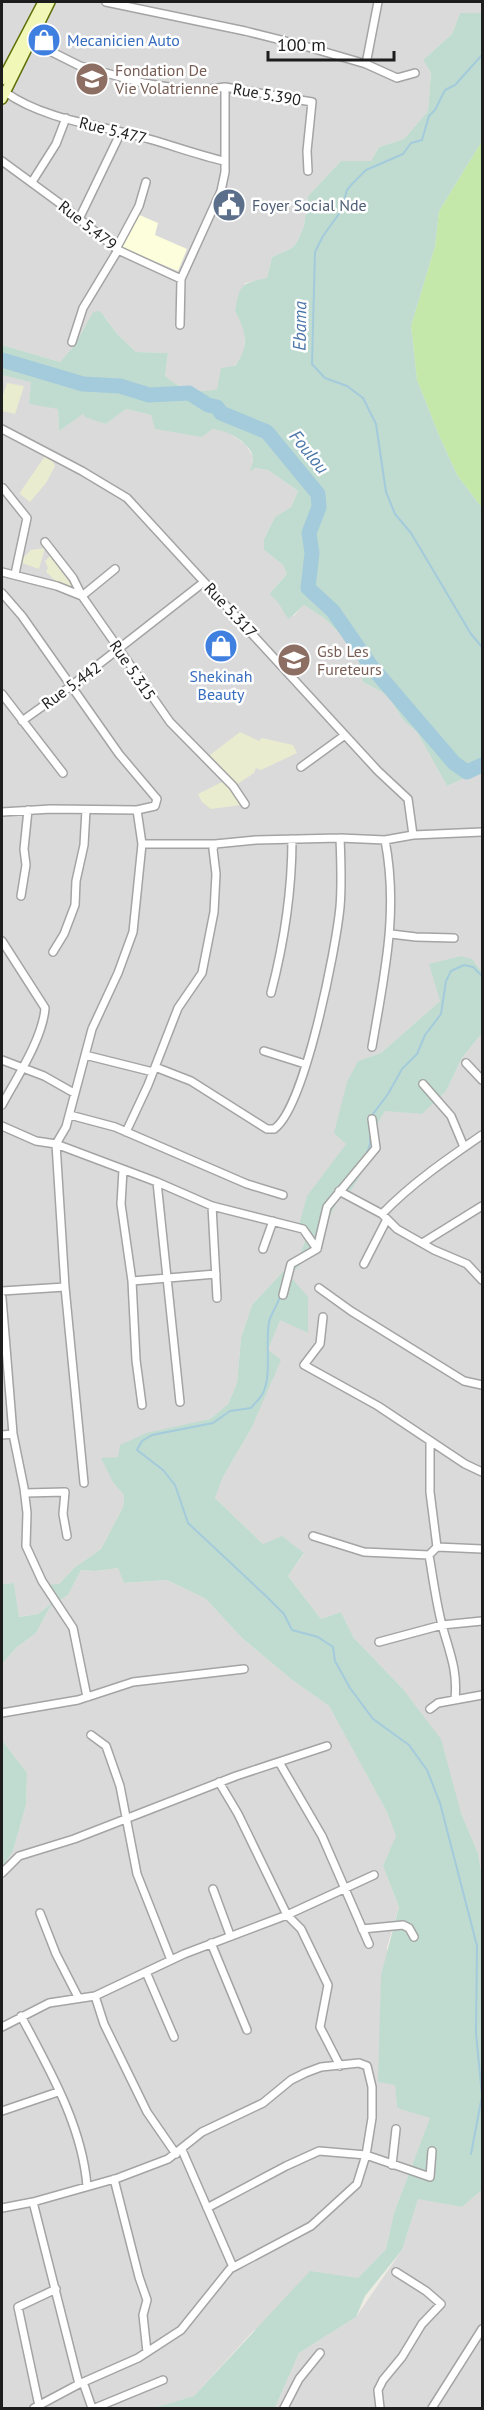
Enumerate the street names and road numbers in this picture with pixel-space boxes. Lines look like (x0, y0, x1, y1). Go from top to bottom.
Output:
street label: Rue 5.390 (231, 78, 303, 110)
street label: Rue 5.477 (77, 112, 149, 148)
street label: Rue 5.479 (55, 196, 121, 254)
street label: Rue 5.317 (200, 578, 262, 642)
street label: Rue 5.315 (106, 636, 160, 704)
street label: Rue 5.442 (37, 657, 105, 713)

